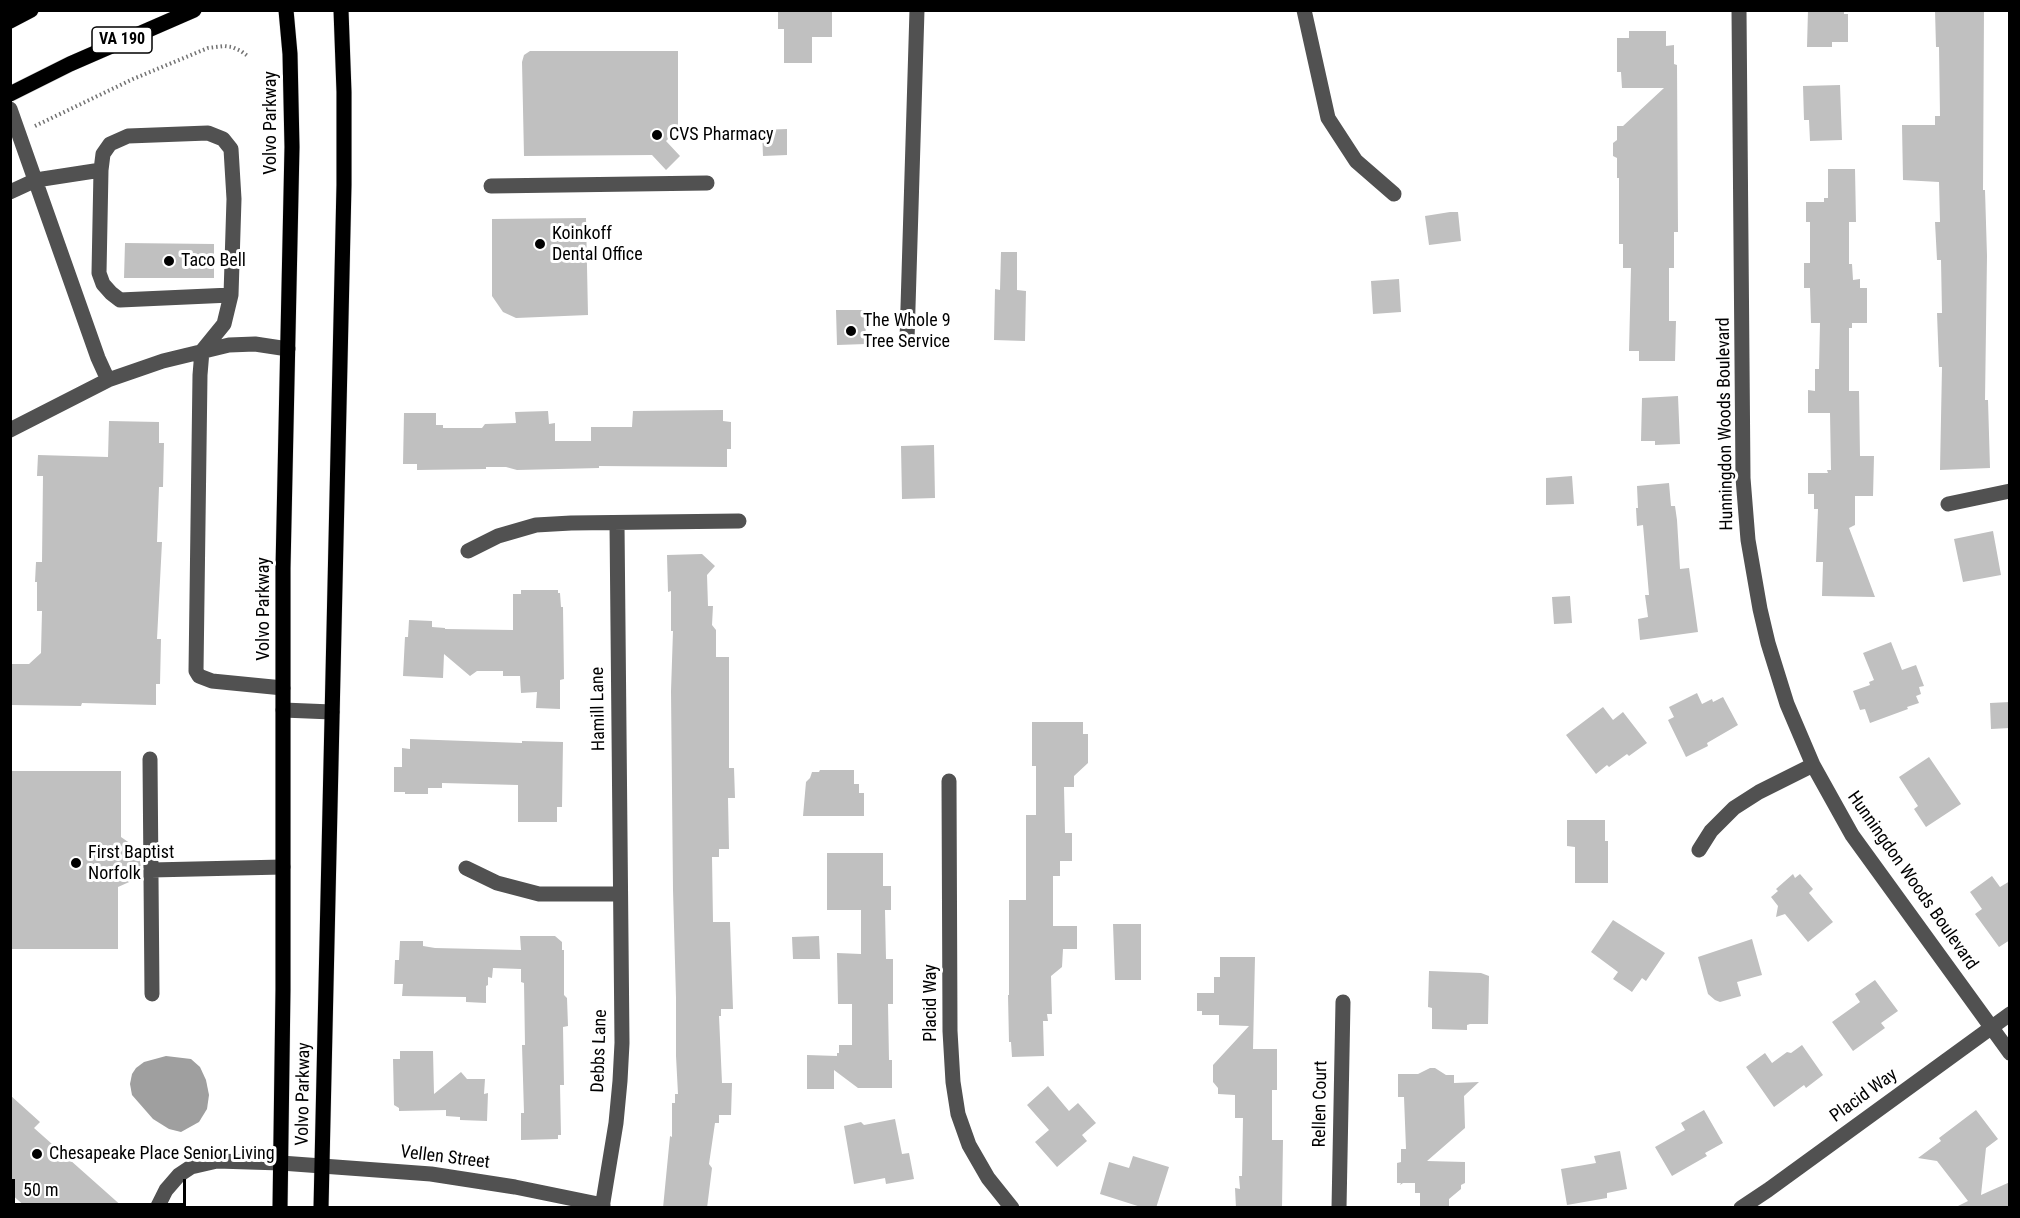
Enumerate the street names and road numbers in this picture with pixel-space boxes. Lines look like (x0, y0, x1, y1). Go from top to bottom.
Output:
road number: VA 190 (92, 27, 152, 53)
street label: Volvo Parkway (260, 71, 282, 175)
street label: Hunningdon Woods Boulevard (1713, 317, 1739, 531)
street label: Volvo Parkway (253, 557, 275, 661)
street label: Hamill Lane (587, 667, 611, 751)
street label: Hunningdon Woods Boulevard (1842, 788, 1982, 974)
street label: Placid Way (920, 964, 942, 1042)
street label: Debbs Lane (588, 1009, 612, 1093)
street label: Volvo Parkway (292, 1042, 316, 1146)
street label: Rellen Court (1309, 1060, 1333, 1148)
street label: Placid Way (1826, 1064, 1902, 1128)
street label: Vellen Street (399, 1142, 491, 1174)

